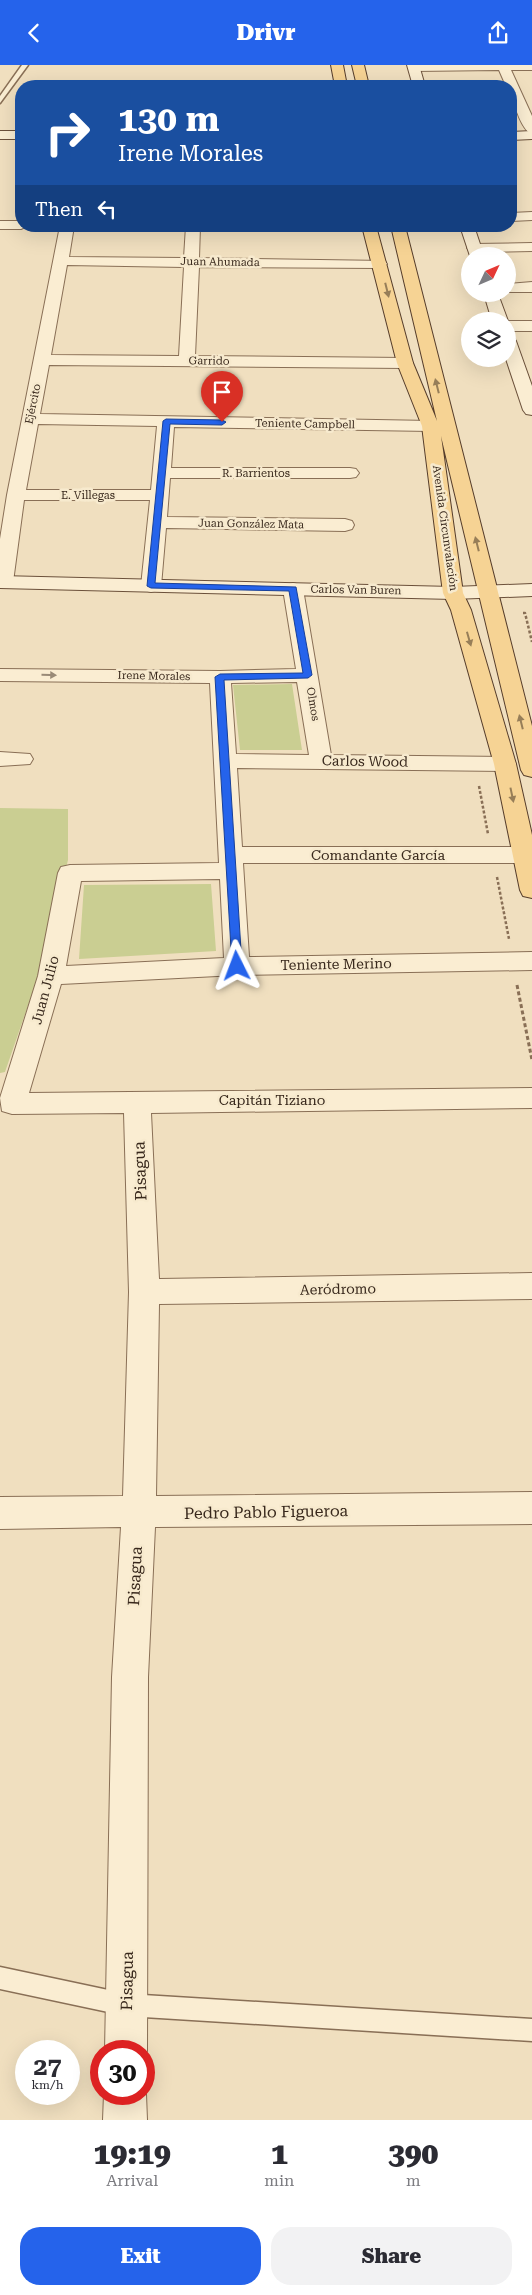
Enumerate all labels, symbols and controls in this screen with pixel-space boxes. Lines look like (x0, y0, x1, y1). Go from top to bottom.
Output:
icon: back (20, 19, 48, 47)
icon: share (484, 19, 512, 47)
text: Drivr (236, 20, 296, 45)
text: 130 m (118, 99, 219, 140)
icon: right (35, 100, 100, 165)
text: Irene Morales (118, 141, 263, 166)
icon: left (93, 195, 121, 223)
text: Then (35, 198, 83, 221)
north arrow (461, 247, 516, 303)
map controls (461, 247, 516, 367)
street label: Juan Ahumada (180, 255, 260, 269)
one-way arrow (383, 283, 391, 298)
button: layers (461, 312, 516, 367)
street label: Garrido (188, 354, 230, 368)
pin (201, 371, 243, 422)
icon: arrive (208, 378, 236, 406)
one-way arrow (433, 379, 441, 394)
street label: Ejército (22, 382, 44, 425)
street label: Teniente Campbell (255, 417, 356, 431)
street label: Avenida Circunvalación (430, 464, 460, 592)
street label: R. Barrientos (222, 467, 290, 480)
street label: E. Villegas (61, 489, 115, 502)
street label: Juan González Mata (198, 517, 304, 531)
one-way arrow (473, 536, 481, 551)
street label: Carlos Van Buren (310, 583, 402, 597)
one-way arrow (465, 631, 473, 646)
street label: Irene Morales (118, 669, 190, 683)
one-way arrow (41, 671, 57, 679)
street label: Olmos (304, 686, 322, 722)
one-way arrow (516, 715, 524, 730)
street label: Carlos Wood (322, 752, 408, 770)
one-way arrow (508, 788, 516, 803)
street label: Comandante García (311, 847, 445, 863)
position arrow (210, 939, 262, 991)
street label: Juan Julio (28, 954, 62, 1026)
street label: Teniente Merino (280, 955, 392, 973)
street label: Capitán Tiziano (219, 1092, 325, 1108)
street label: Pisagua (129, 1141, 151, 1201)
street label: Aeródromo (300, 1280, 376, 1298)
street label: Pedro Pablo Figueroa (184, 1501, 349, 1523)
street label: Pisagua (124, 1545, 146, 1606)
street label: Pisagua (117, 1951, 137, 2011)
speed limit sign: 30 (90, 2040, 155, 2105)
text: 27 (33, 2052, 62, 2081)
text: km/h (31, 2078, 64, 2092)
text: 19:19 (94, 2136, 171, 2171)
text: 1 (271, 2136, 288, 2171)
text: 390 (388, 2136, 438, 2171)
text: Arrival (106, 2171, 158, 2190)
text: min (264, 2171, 294, 2190)
text: m (406, 2171, 420, 2190)
button: Exit (20, 2227, 261, 2285)
button: Share (271, 2227, 512, 2285)

